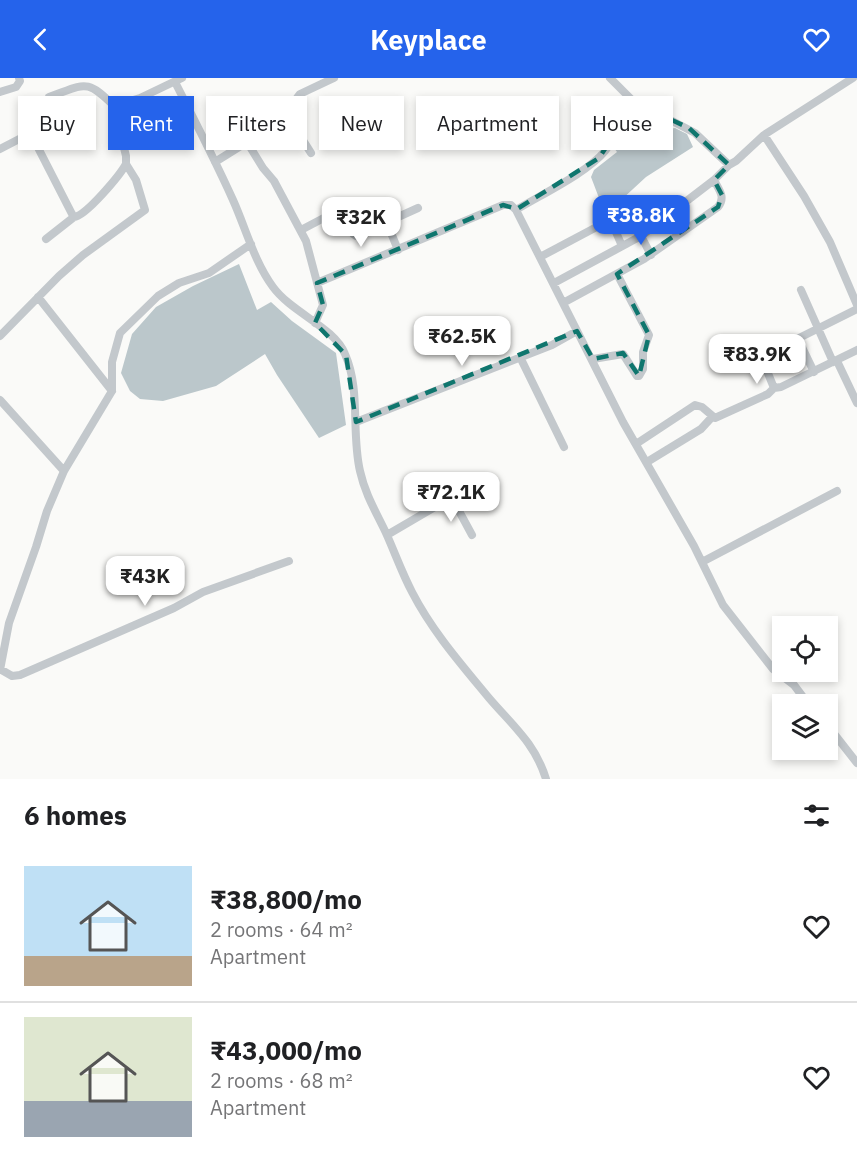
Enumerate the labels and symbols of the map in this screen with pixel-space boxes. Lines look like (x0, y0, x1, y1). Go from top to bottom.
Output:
pin: ₹38.8K (592, 195, 690, 246)
pin: ₹32K (325, 197, 397, 248)
pin: ₹62.5K (413, 316, 511, 367)
pin: ₹83.9K (708, 334, 806, 385)
pin: ₹72.1K (402, 472, 500, 523)
pin: ₹43K (109, 556, 181, 607)

